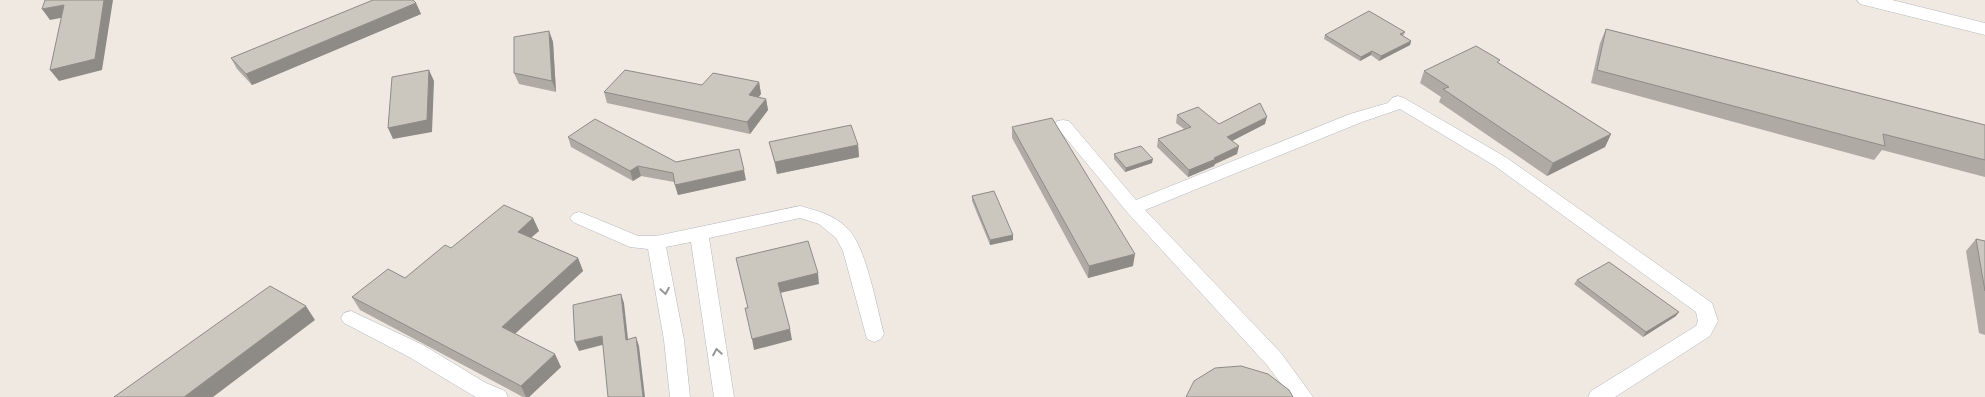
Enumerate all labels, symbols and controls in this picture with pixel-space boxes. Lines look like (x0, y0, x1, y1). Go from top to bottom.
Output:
one-way arrow (659, 287, 669, 295)
one-way arrow (712, 348, 723, 356)

